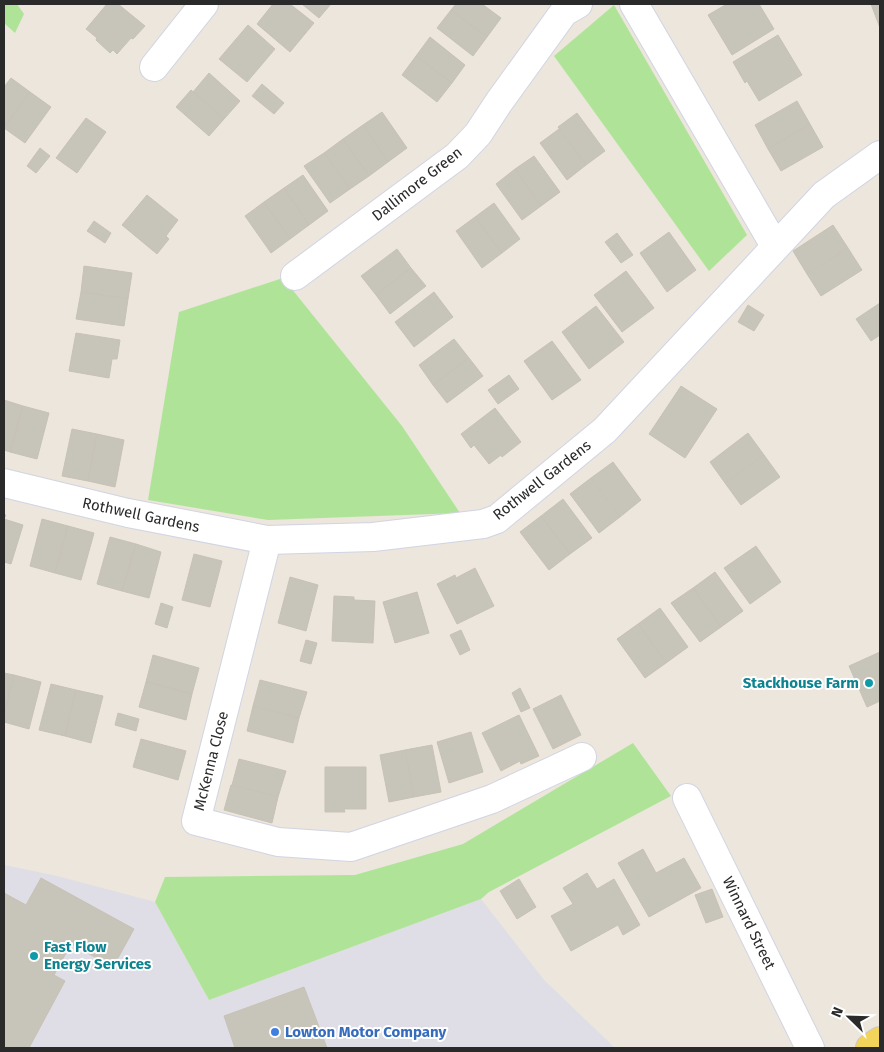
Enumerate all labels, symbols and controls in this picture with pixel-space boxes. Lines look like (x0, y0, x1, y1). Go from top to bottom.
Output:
street label: Dallimore Green (368, 143, 466, 225)
street label: Rothwell Gardens (489, 436, 595, 524)
street label: Rothwell Gardens (81, 494, 201, 536)
place label: Stackhouse Farm (743, 674, 859, 692)
marker: Stackhouse Farm (863, 677, 875, 689)
street label: McKenna Close (190, 709, 232, 813)
street label: Winnard Street (719, 874, 780, 973)
place label: Fast Flow Energy Services (44, 938, 151, 973)
marker: Fast Flow Energy Services (28, 950, 40, 962)
north arrow (824, 992, 874, 1042)
text: N (828, 1005, 847, 1020)
place label: Lowton Motor Company (285, 1023, 447, 1041)
marker: Lowton Motor Company (269, 1026, 281, 1038)

